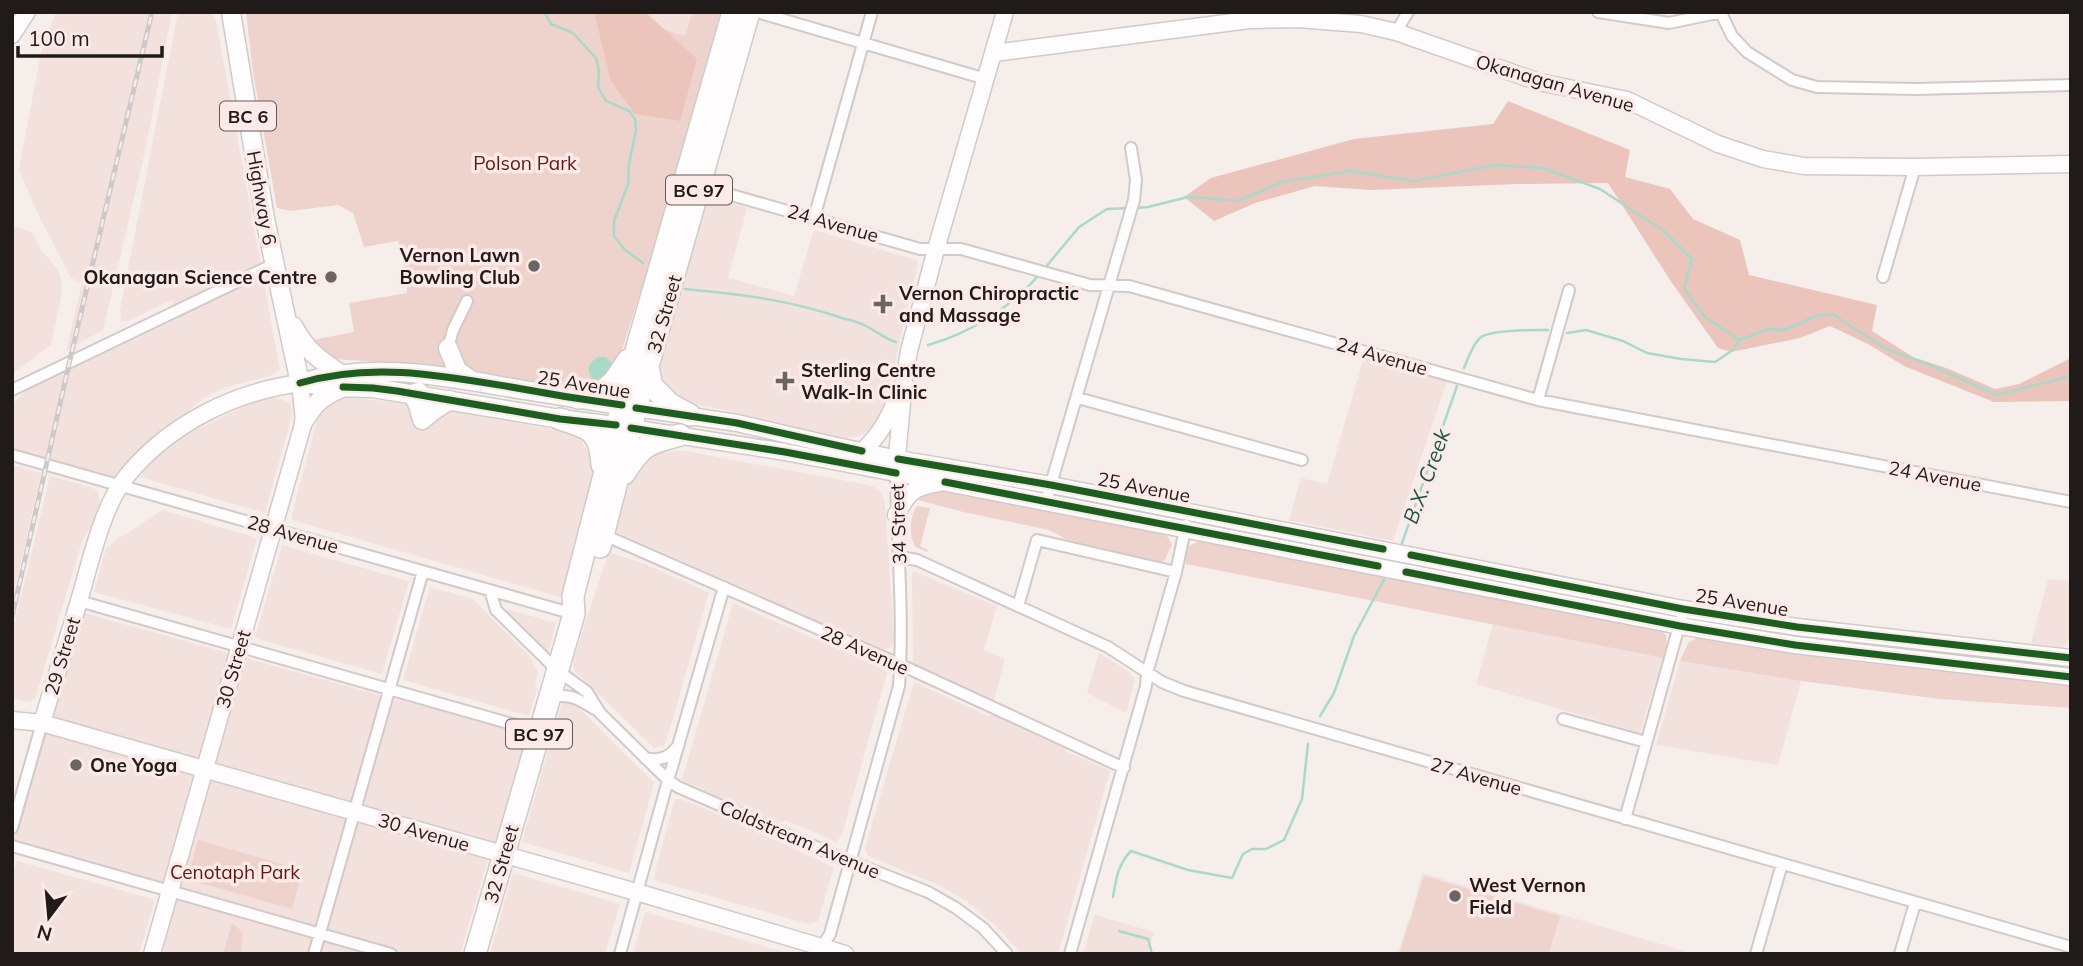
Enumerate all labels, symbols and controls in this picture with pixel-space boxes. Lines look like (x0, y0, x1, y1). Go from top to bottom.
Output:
scale bar (18, 14, 161, 58)
text: 100 m (28, 25, 90, 51)
street label: Okanagan Avenue (1473, 49, 1637, 117)
road number: BC 6 (220, 102, 276, 131)
street label: Highway 6 (242, 149, 282, 247)
park label: Polson Park (473, 151, 577, 175)
road number: BC 97 (666, 176, 732, 204)
street label: 24 Avenue (785, 199, 881, 247)
place label: Vernon Lawn Bowling Club (399, 243, 520, 289)
marker: Vernon Lawn Bowling Club (526, 258, 542, 274)
place label: Okanagan Science Centre (84, 265, 317, 289)
marker: Okanagan Science Centre (323, 269, 339, 285)
street label: 32 Street (641, 272, 687, 356)
place label: Vernon Chiropractic and Massage (898, 281, 1079, 327)
marker: Vernon Chiropractic and Massage (873, 294, 893, 314)
street label: 24 Avenue (1334, 332, 1430, 380)
place label: Sterling Centre Walk-In Clinic (801, 358, 936, 404)
street label: 25 Avenue (536, 365, 632, 403)
marker: Sterling Centre Walk-In Clinic (775, 371, 795, 391)
water label: B.X. Creek (1397, 424, 1456, 527)
street label: 24 Avenue (1887, 455, 1983, 497)
street label: 25 Avenue (1096, 466, 1192, 508)
street label: 34 Street (885, 483, 911, 565)
street label: 28 Avenue (245, 510, 341, 558)
street label: 25 Avenue (1694, 583, 1790, 621)
street label: 29 Street (39, 614, 85, 698)
street label: 28 Avenue (817, 620, 913, 680)
street label: 30 Street (210, 627, 256, 711)
road number: BC 97 (506, 720, 572, 748)
street label: 27 Avenue (1428, 752, 1524, 800)
place label: One Yoga (90, 753, 177, 777)
marker: One Yoga (68, 757, 84, 773)
street label: Coldstream Avenue (716, 794, 884, 884)
street label: 30 Avenue (376, 808, 472, 856)
street label: 32 Street (478, 822, 524, 906)
park label: Cenotaph Park (170, 860, 300, 884)
place label: West Vernon Field (1469, 873, 1586, 919)
north arrow (14, 882, 84, 952)
marker: West Vernon Field (1447, 888, 1463, 904)
text: N (34, 920, 55, 947)

